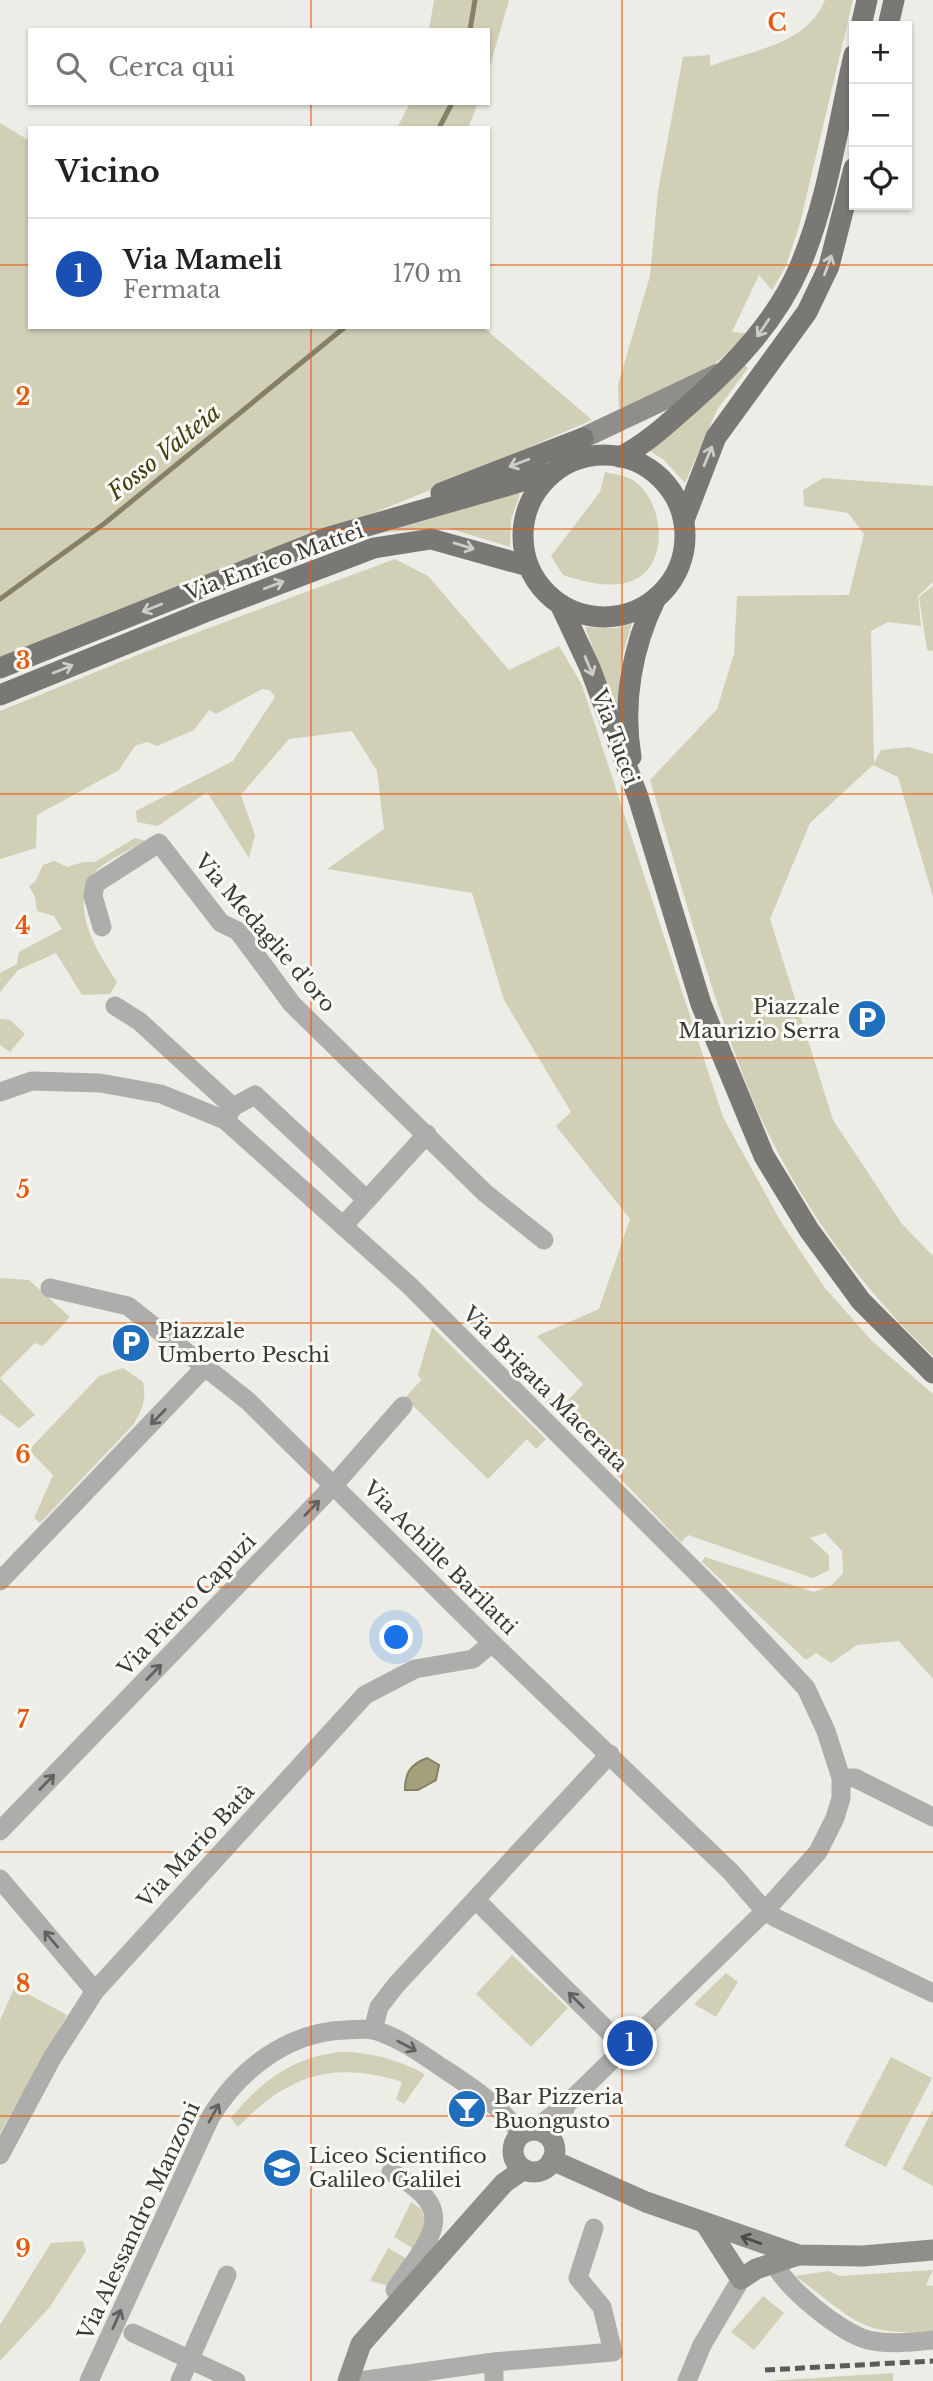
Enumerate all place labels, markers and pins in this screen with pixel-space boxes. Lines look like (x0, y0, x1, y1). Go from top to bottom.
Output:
place label: Piazzale Maurizio Serra (678, 994, 840, 1044)
parking icon: Piazzale Maurizio Serra (846, 998, 888, 1040)
place label: Piazzale Umberto Peschi (158, 1318, 330, 1368)
parking icon: Piazzale Umberto Peschi (110, 1322, 152, 1364)
pin: 1 (607, 2017, 653, 2069)
place label: Bar Pizzeria Buongusto (494, 2084, 623, 2134)
bar icon: Bar Pizzeria Buongusto (446, 2088, 488, 2130)
place label: Liceo Scientifico Galileo Galilei (309, 2143, 487, 2193)
school or university icon: Liceo Scientifico Galileo Galilei (261, 2147, 303, 2189)

